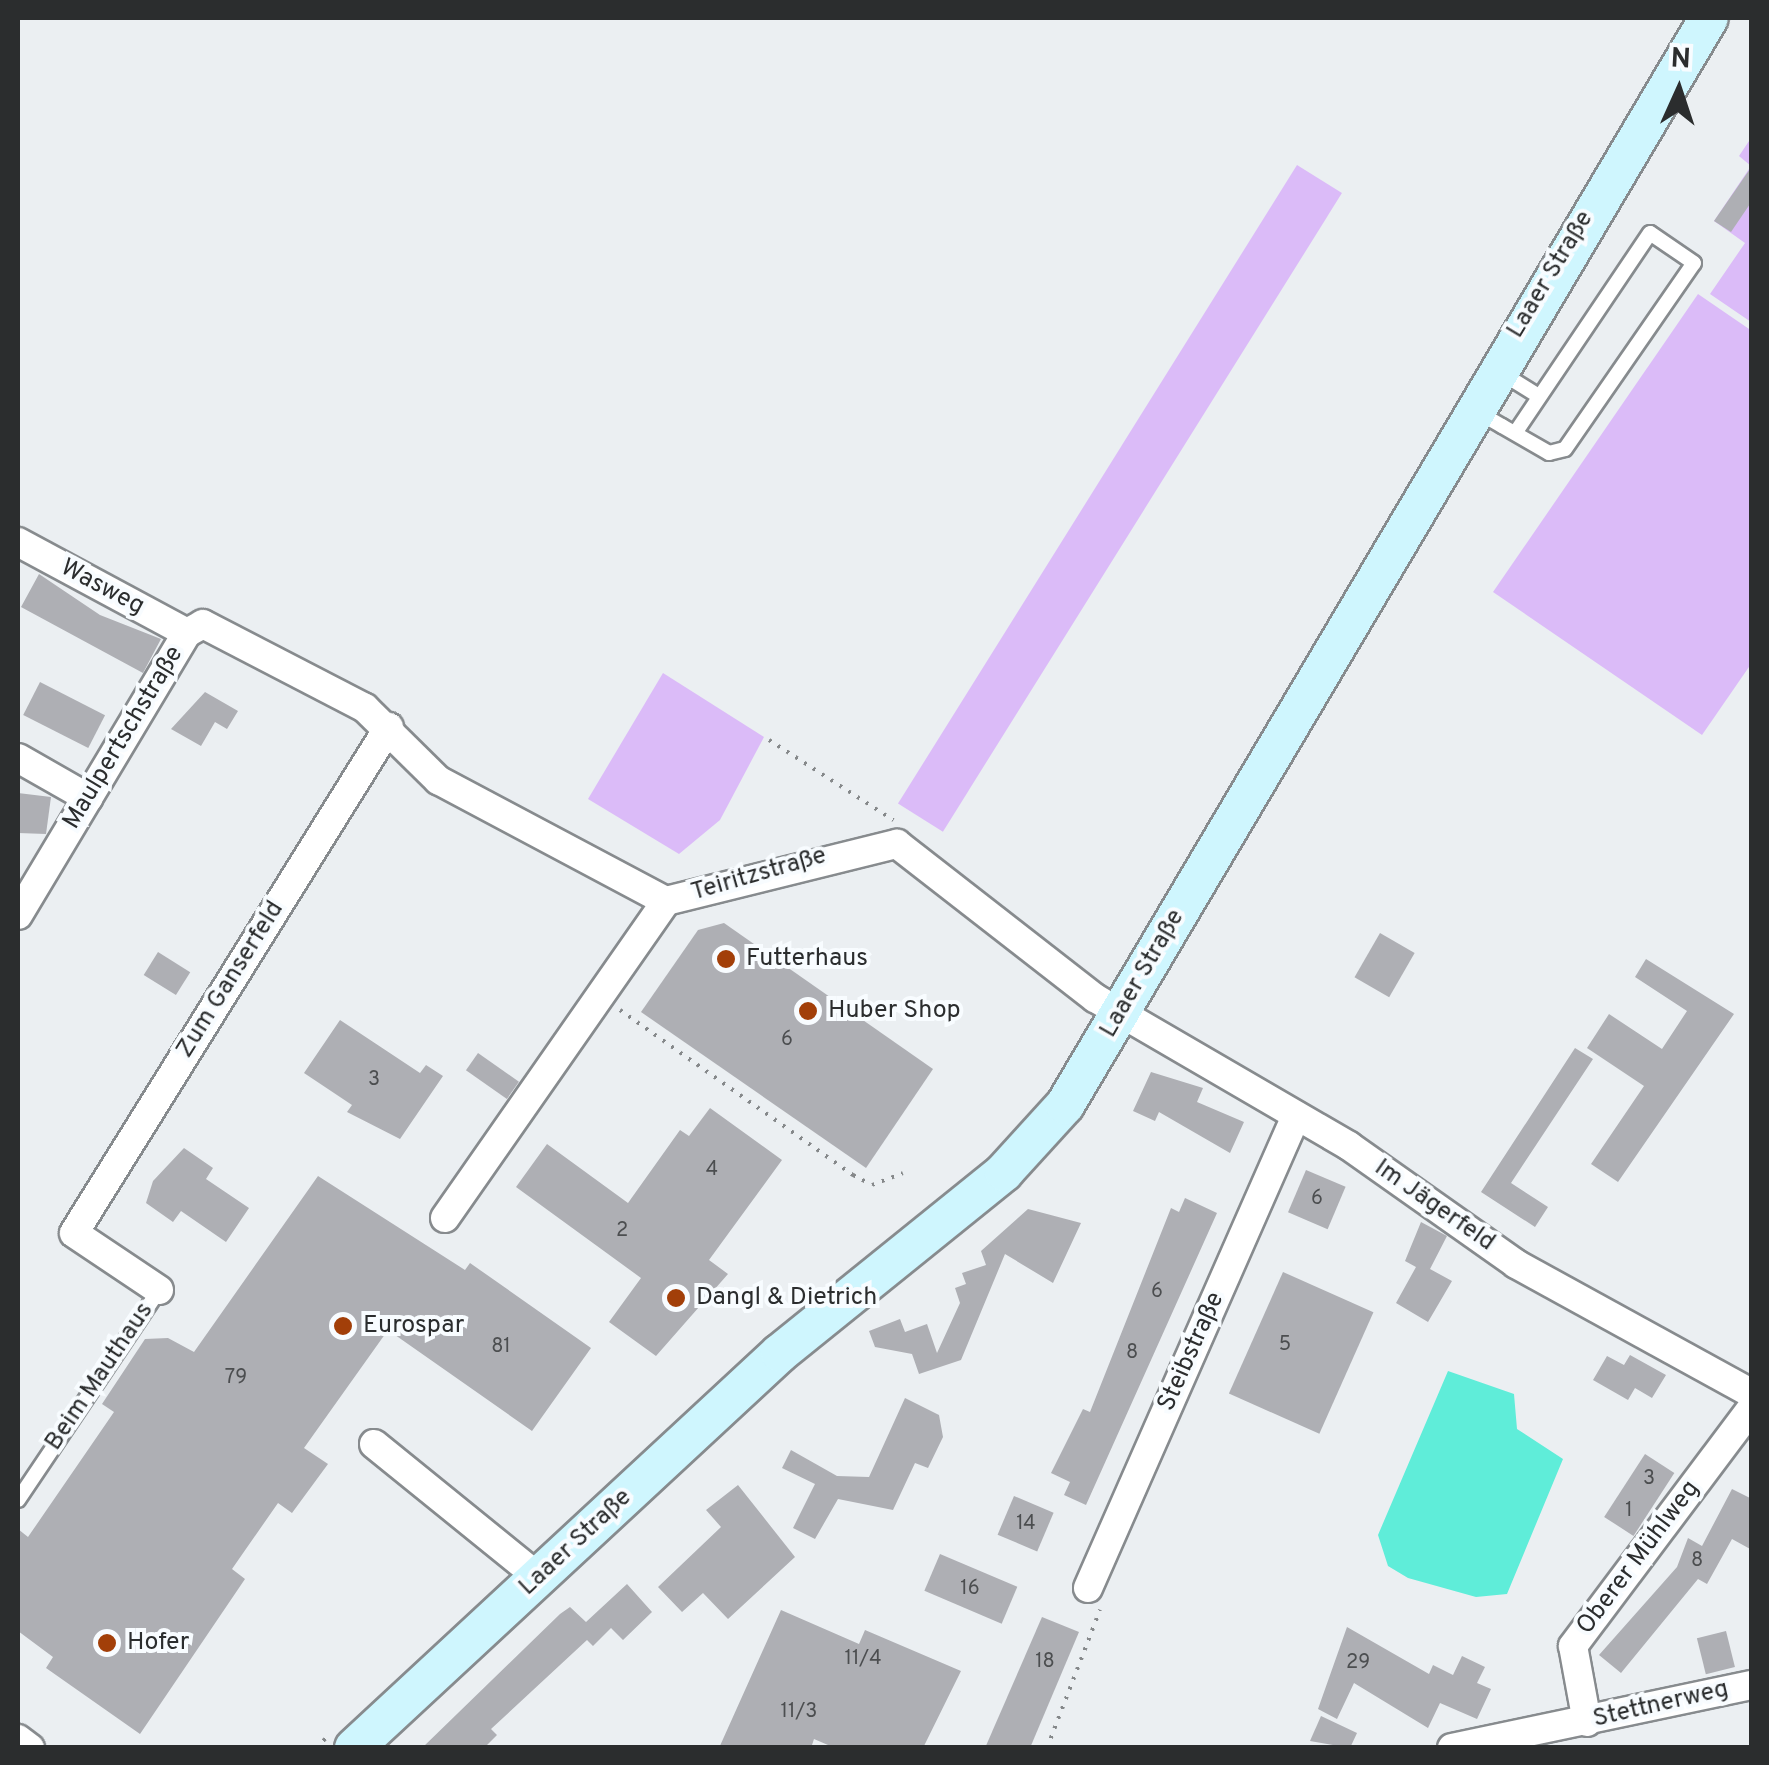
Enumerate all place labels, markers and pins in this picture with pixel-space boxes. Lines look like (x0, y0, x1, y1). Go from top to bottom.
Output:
place label: Futterhaus (746, 944, 868, 974)
marker: Futterhaus (715, 948, 737, 970)
place label: Huber Shop (828, 996, 961, 1026)
marker: Huber Shop (797, 1000, 819, 1022)
place label: Dangl & Dietrich (696, 1283, 877, 1313)
marker: Dangl & Dietrich (665, 1287, 687, 1309)
place label: Eurospar (363, 1311, 464, 1341)
marker: Eurospar (332, 1315, 354, 1337)
place label: Hofer (127, 1628, 189, 1658)
marker: Hofer (96, 1632, 118, 1654)

